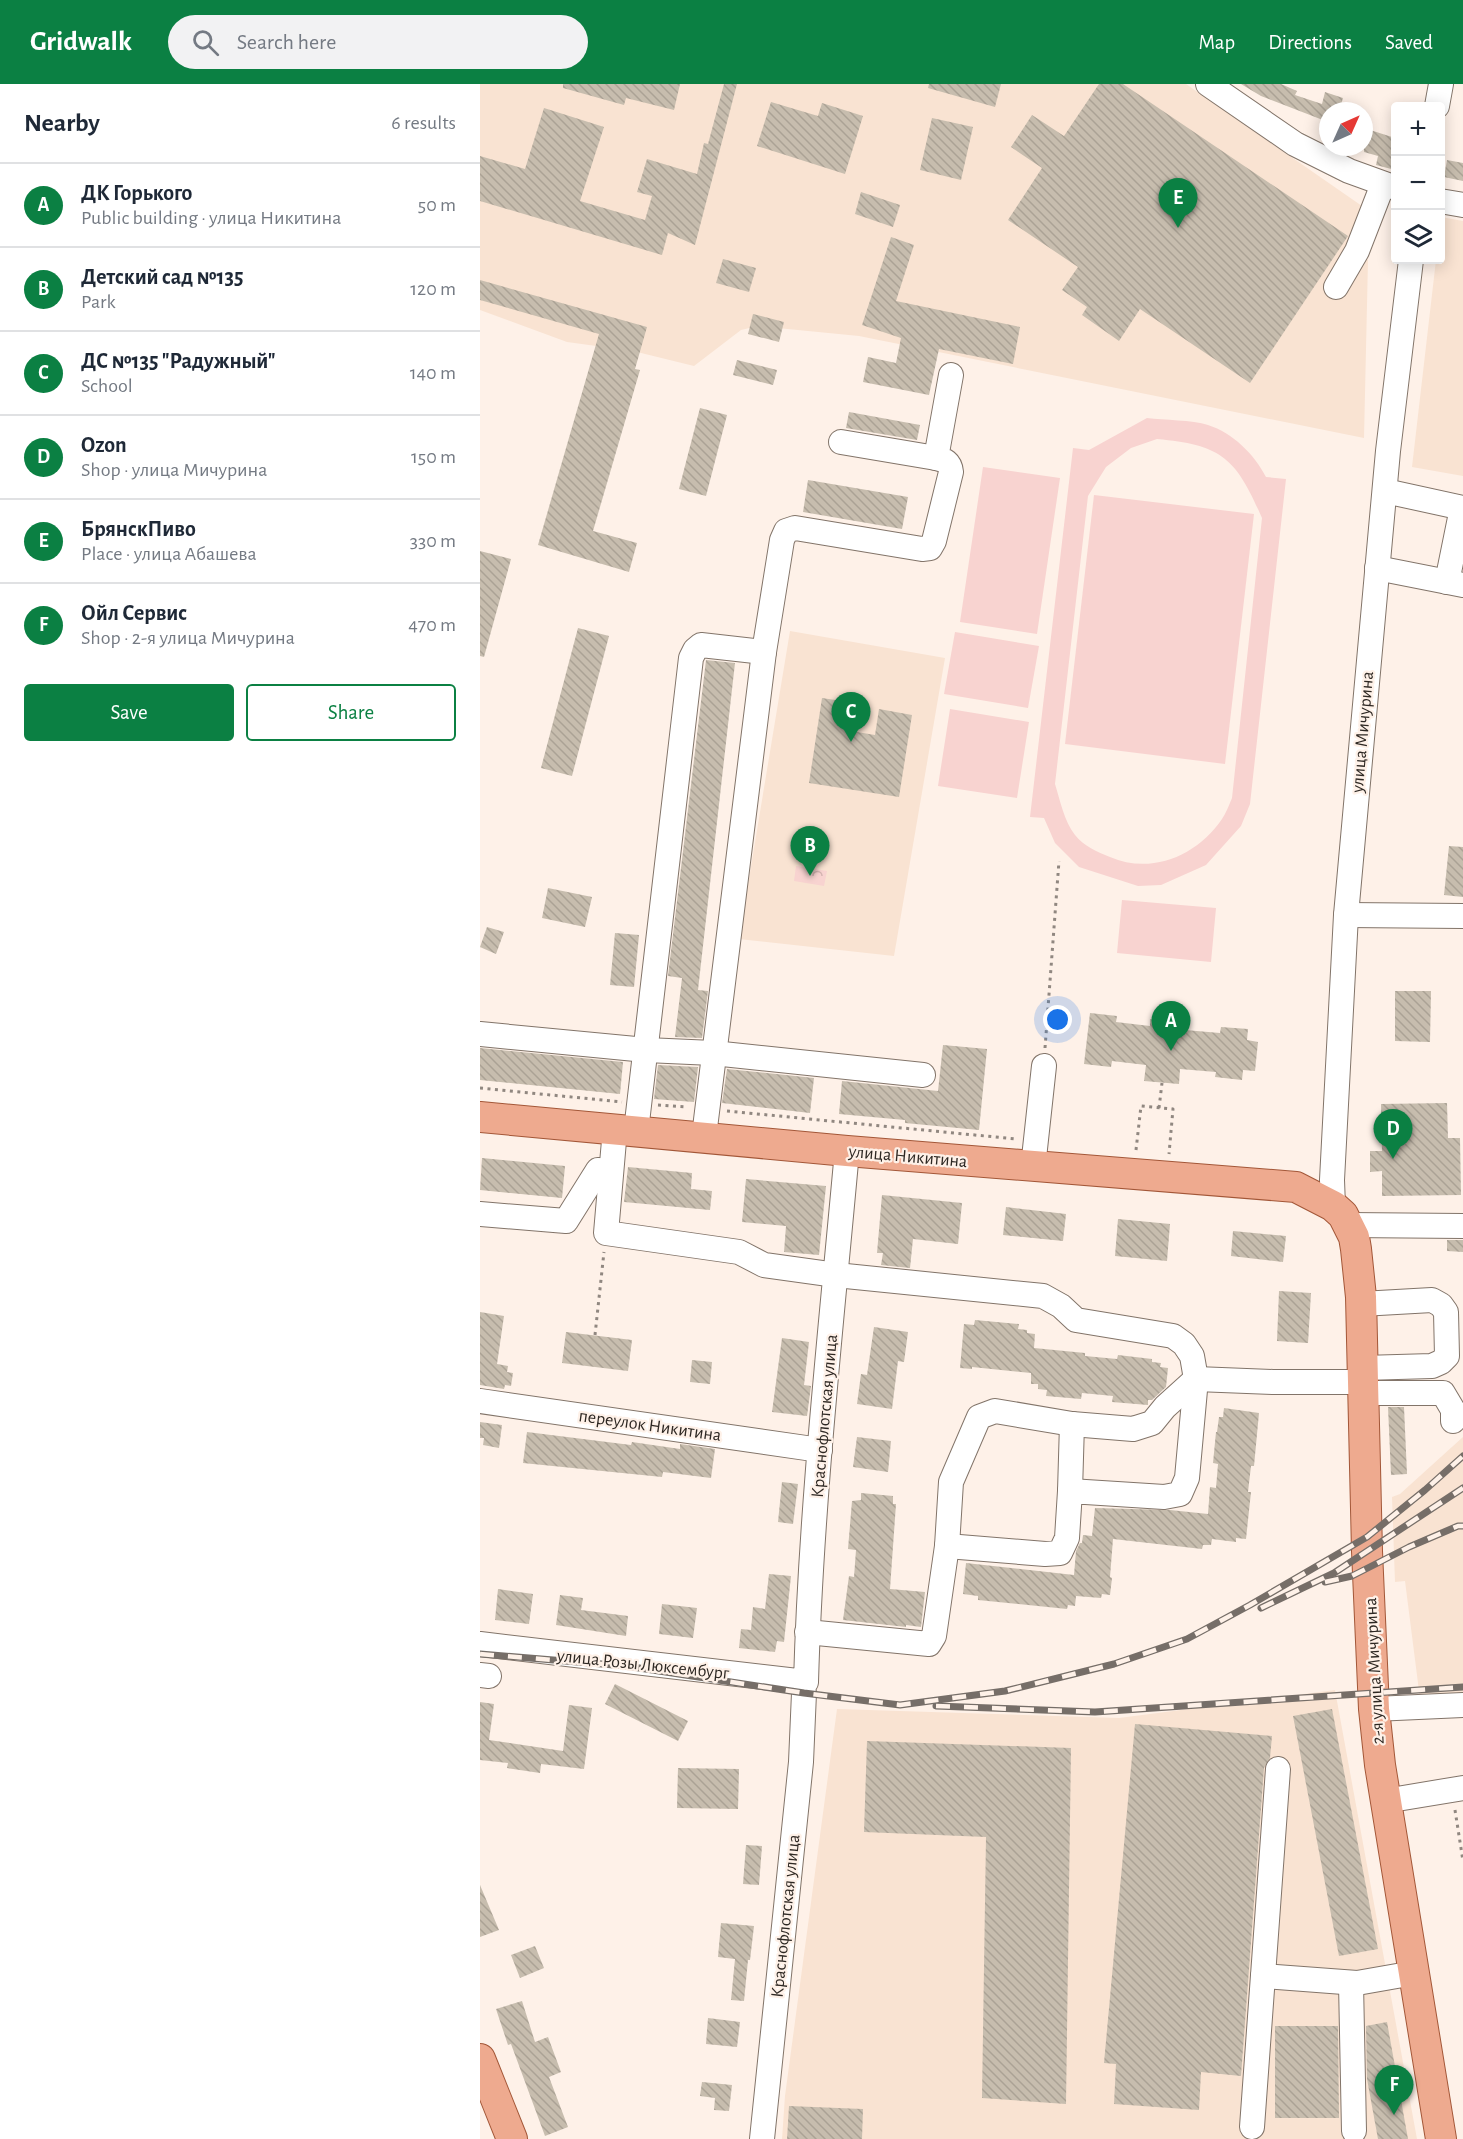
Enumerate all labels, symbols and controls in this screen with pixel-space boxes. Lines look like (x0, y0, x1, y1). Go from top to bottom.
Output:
search box (168, 15, 588, 69)
icon: search (189, 26, 222, 59)
text: Gridwalk (30, 28, 132, 56)
text: Search here (237, 31, 336, 53)
text: Map (1199, 32, 1235, 53)
text: Directions (1268, 32, 1352, 53)
text: Saved (1385, 32, 1433, 53)
north arrow (1319, 102, 1373, 156)
map controls (1391, 102, 1445, 264)
button: + (1391, 102, 1445, 156)
text: Nearby (24, 110, 100, 136)
text: 6 results (391, 113, 456, 133)
button: − (1391, 156, 1445, 210)
pin: E (1158, 178, 1198, 228)
text: ДК Горького (81, 182, 192, 204)
text: A (38, 195, 50, 215)
text: 50 m (418, 195, 456, 215)
text: Public building · улица Никитина (81, 208, 341, 228)
button: layers (1391, 210, 1445, 264)
text: Детский сад №135 (81, 266, 243, 288)
text: B (38, 279, 49, 299)
text: 120 m (410, 279, 456, 299)
text: Park (81, 292, 116, 312)
text: ДС №135 "Радужный" (81, 350, 276, 372)
text: C (38, 363, 49, 383)
text: 140 m (410, 363, 456, 383)
text: School (81, 376, 133, 396)
text: Ozon (81, 434, 127, 456)
text: D (37, 447, 50, 467)
text: 150 m (411, 447, 456, 467)
text: Shop · улица Мичурина (81, 460, 267, 480)
text: БрянскПиво (81, 518, 196, 540)
text: E (38, 531, 49, 551)
text: 330 m (410, 531, 456, 551)
text: Place · улица Абашева (81, 544, 257, 564)
text: Ойл Сервис (81, 602, 187, 624)
text: F (39, 615, 48, 635)
text: 470 m (408, 615, 456, 635)
text: Shop · 2-я улица Мичурина (81, 628, 295, 648)
street label: улица Мичурина (1349, 671, 1377, 795)
button: Save (24, 684, 234, 741)
button: Share (246, 684, 456, 741)
pin: C (832, 692, 871, 742)
pin: B (790, 826, 830, 876)
pin: A (1152, 1002, 1190, 1051)
your location (1043, 1005, 1072, 1034)
pin: D (1374, 1110, 1412, 1159)
street label: улица Никитина (847, 1143, 968, 1171)
street label: Краснофлотская улица (809, 1333, 841, 1499)
street label: переулок Никитина (577, 1407, 722, 1445)
street label: 2-я улица Мичурина (1362, 1597, 1388, 1745)
street label: улица Розы Люксембург (555, 1646, 731, 1683)
street label: Краснофлотская улица (768, 1833, 804, 1999)
pin: F (1374, 2066, 1414, 2115)

